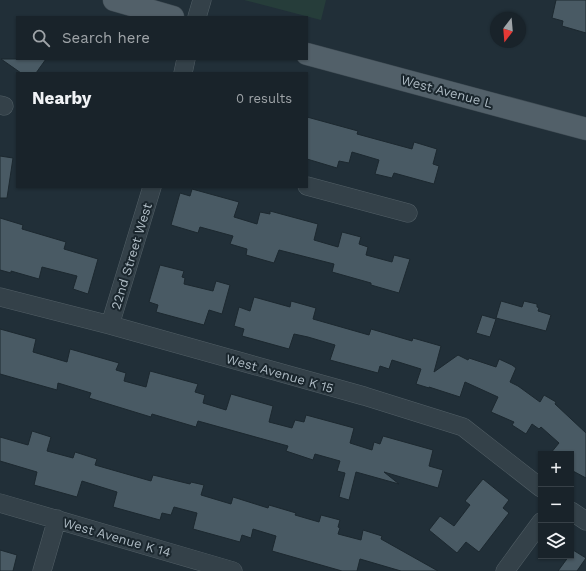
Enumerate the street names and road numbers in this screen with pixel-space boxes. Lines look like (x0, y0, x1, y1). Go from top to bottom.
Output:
street label: West Avenue L (400, 72, 494, 111)
street label: 22nd Street West (108, 200, 155, 311)
street label: West Avenue K 15 (224, 351, 335, 396)
street label: West Avenue K 14 (61, 515, 173, 560)

